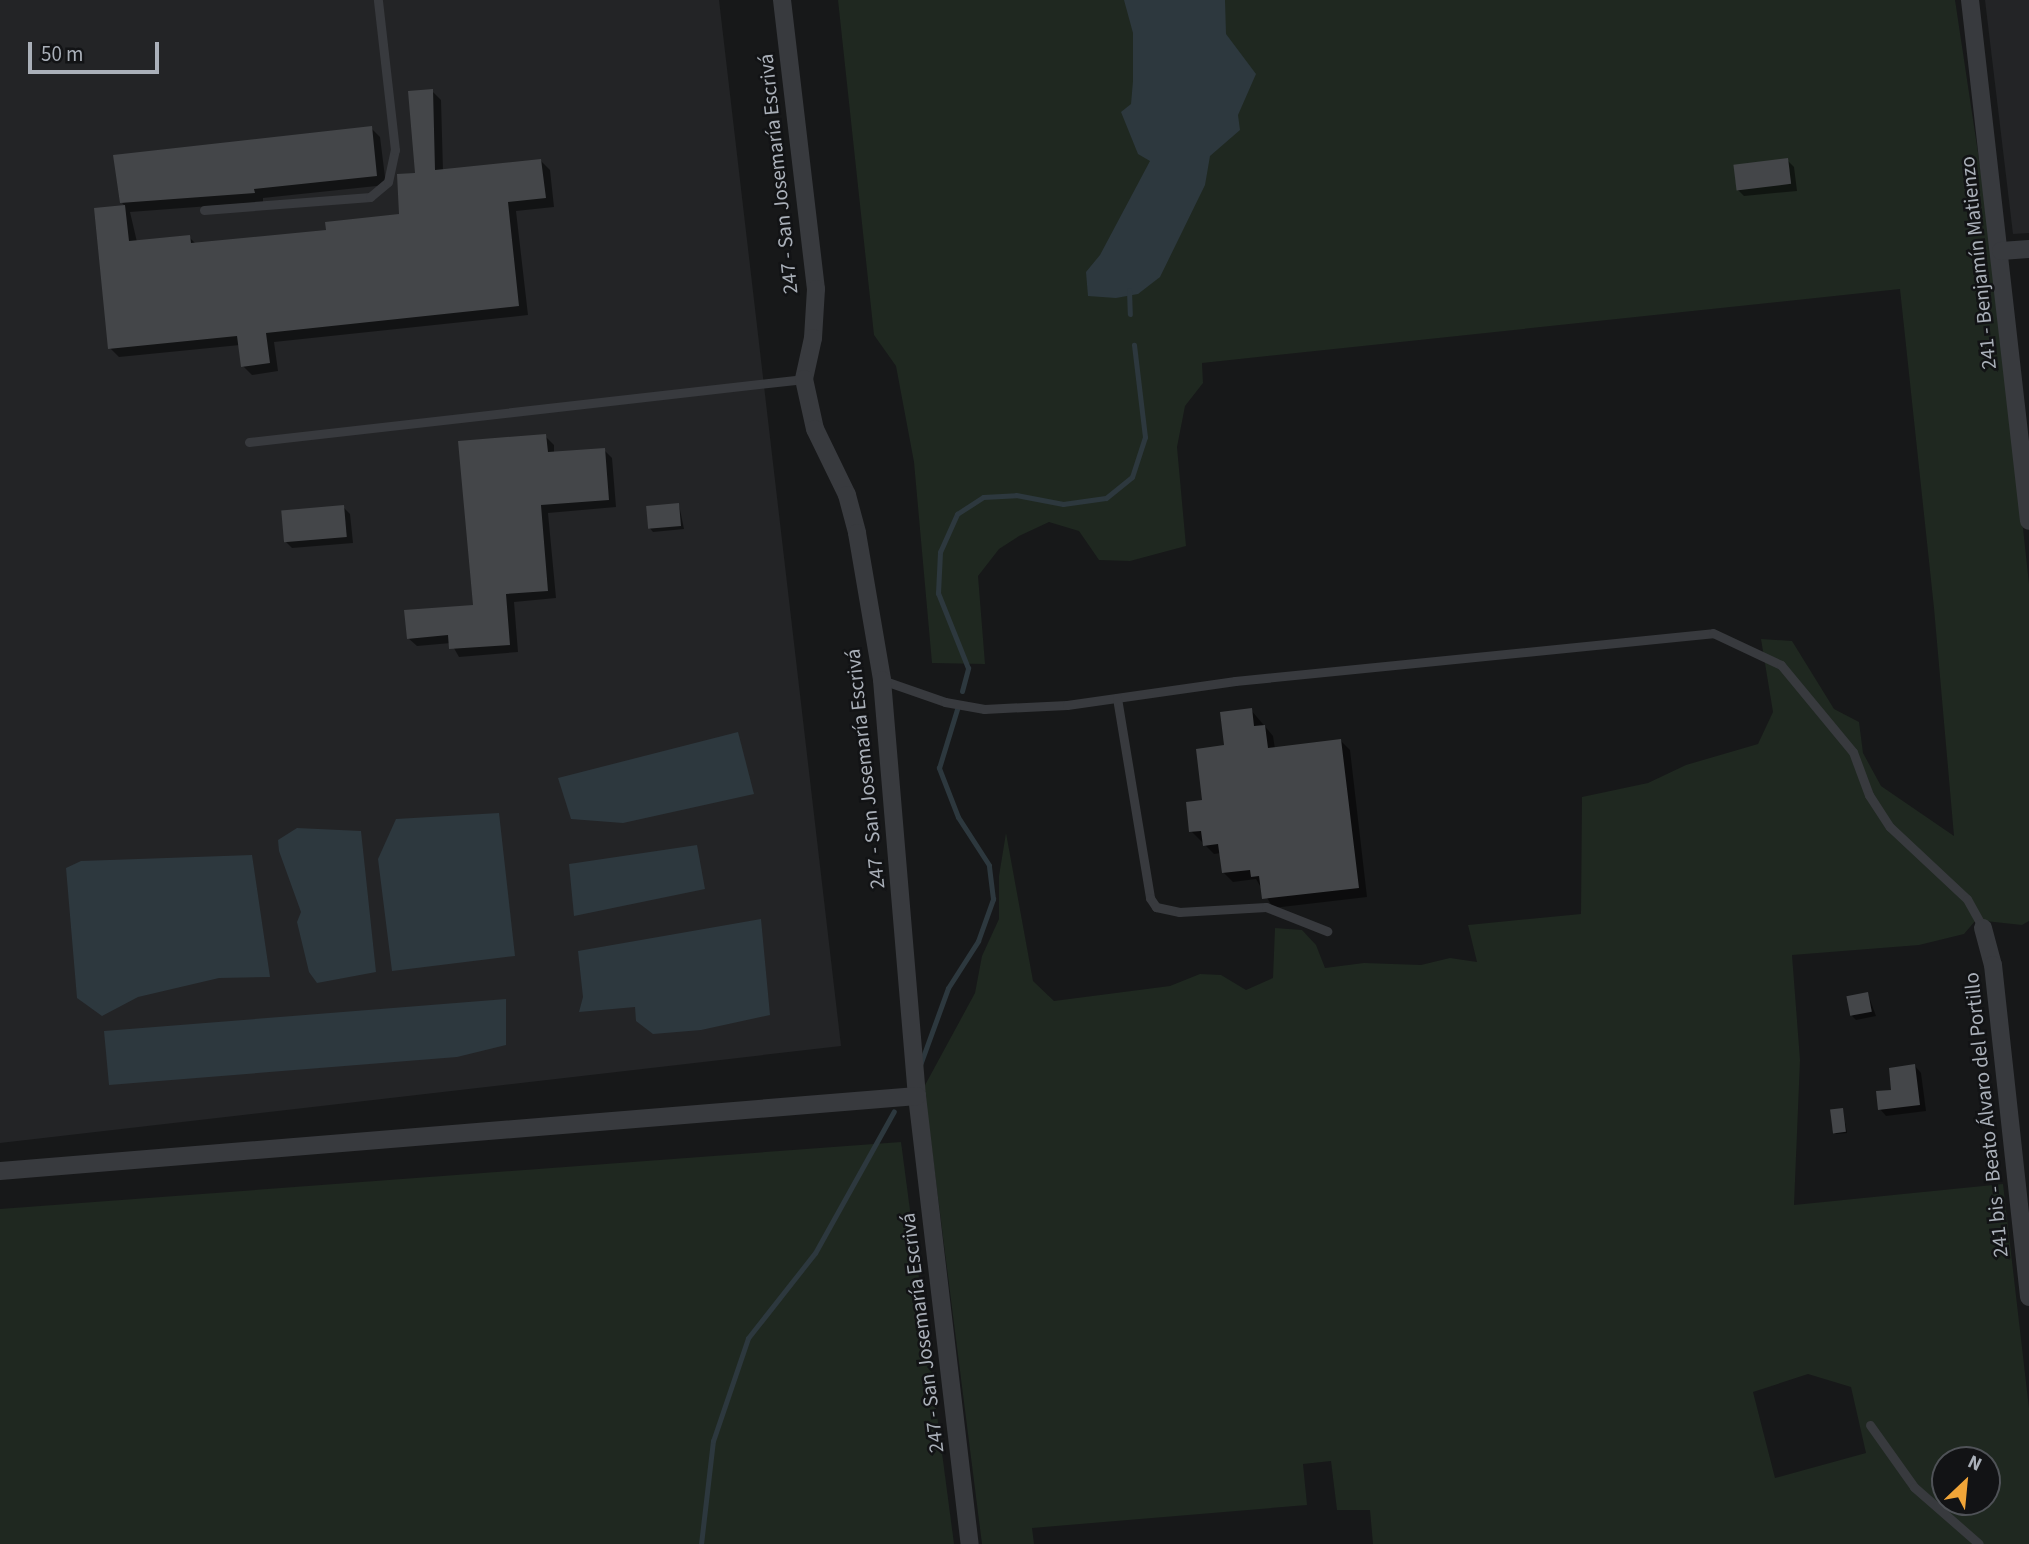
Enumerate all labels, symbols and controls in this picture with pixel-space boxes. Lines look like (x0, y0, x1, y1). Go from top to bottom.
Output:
scale bar (32, 28, 163, 72)
text: 50 m (41, 39, 83, 69)
street label: 247 - San Josemaría Escrivá (753, 53, 803, 295)
street label: 241 - Benjamín Matienzo (1954, 155, 2002, 371)
street label: 247 - San Josemaría Escrivá (840, 648, 890, 890)
street label: 241 bis - Beato Álvaro del Portillo (1958, 971, 2014, 1259)
street label: 247 - San Josemaría Escrivá (895, 1212, 949, 1454)
north arrow (1931, 1446, 2001, 1516)
text: N (1963, 1449, 1986, 1478)

